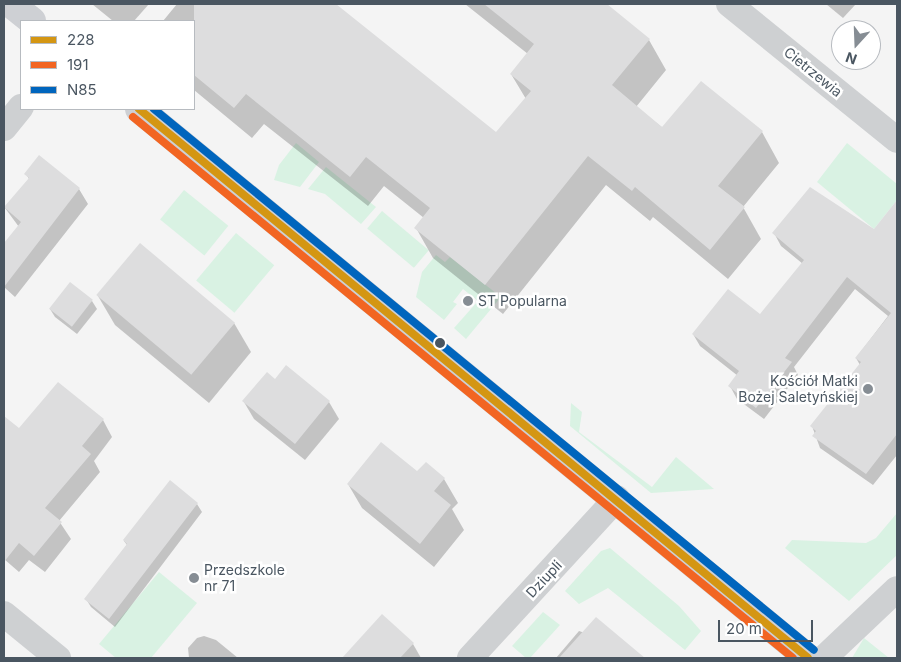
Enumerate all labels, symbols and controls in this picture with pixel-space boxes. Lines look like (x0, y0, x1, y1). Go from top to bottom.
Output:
legend (20, 20, 195, 110)
north arrow (831, 20, 881, 70)
text: 228 (67, 30, 95, 49)
street label: Cietrzewia (781, 44, 845, 100)
text: N (843, 49, 859, 68)
text: 191 (67, 55, 89, 74)
text: N85 (67, 80, 97, 99)
place label: ST Popularna (478, 293, 567, 309)
marker: ST Popularna (462, 295, 474, 307)
unlabelled marker (435, 338, 445, 348)
place label: Kościół Matki Bożej Saletyńskiej (738, 373, 858, 406)
marker: Kościół Matki Bożej Saletyńskiej (862, 383, 874, 395)
street label: Dziupli (523, 557, 565, 601)
place label: Przedszkole nr 71 (204, 562, 285, 594)
marker: Przedszkole nr 71 (188, 572, 200, 584)
scale bar (721, 610, 816, 642)
text: 20 m (726, 619, 762, 638)

